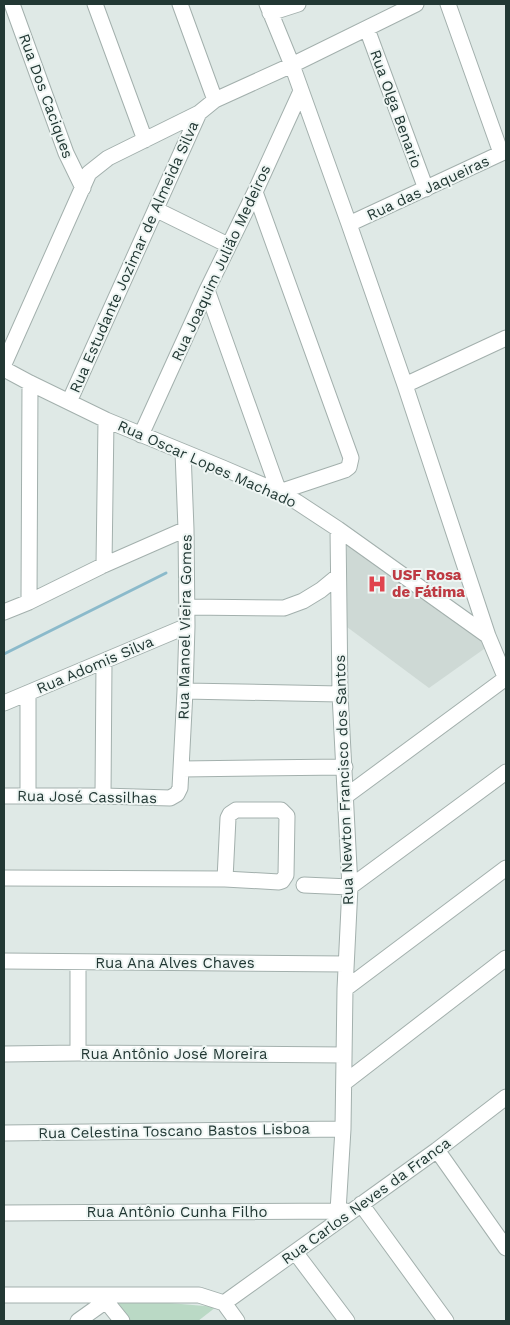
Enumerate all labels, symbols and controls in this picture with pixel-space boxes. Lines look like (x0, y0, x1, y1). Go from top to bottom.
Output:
street label: Rua Dos Caciques (15, 31, 77, 161)
street label: Rua Olga Benario (366, 47, 426, 171)
street label: Rua Estudante Jozimar de Almeida Silva (66, 118, 203, 396)
street label: Rua das Jaqueiras (364, 152, 492, 224)
street label: Rua Joaquim Julião Medeiros (168, 162, 275, 364)
street label: Rua Oscar Lopes Machado (115, 416, 299, 512)
street label: Rua Manoel Vieira Gomes (174, 534, 196, 720)
place label: USF Rosa de Fátima (392, 566, 465, 601)
hospital icon: USF Rosa de Fátima (366, 573, 388, 595)
street label: Rua Adomis Silva (34, 632, 157, 698)
street label: Rua Newton Francisco dos Santos (331, 654, 357, 906)
street label: Rua José Cassilhas (17, 787, 157, 807)
street label: Rua Ana Alves Chaves (95, 954, 255, 972)
street label: Rua Antônio José Moreira (81, 1045, 268, 1063)
street label: Rua Celestina Toscano Bastos Lisboa (38, 1120, 310, 1142)
street label: Rua Carlos Neves da Franca (278, 1133, 454, 1268)
street label: Rua Antônio Cunha Filho (87, 1203, 267, 1221)

